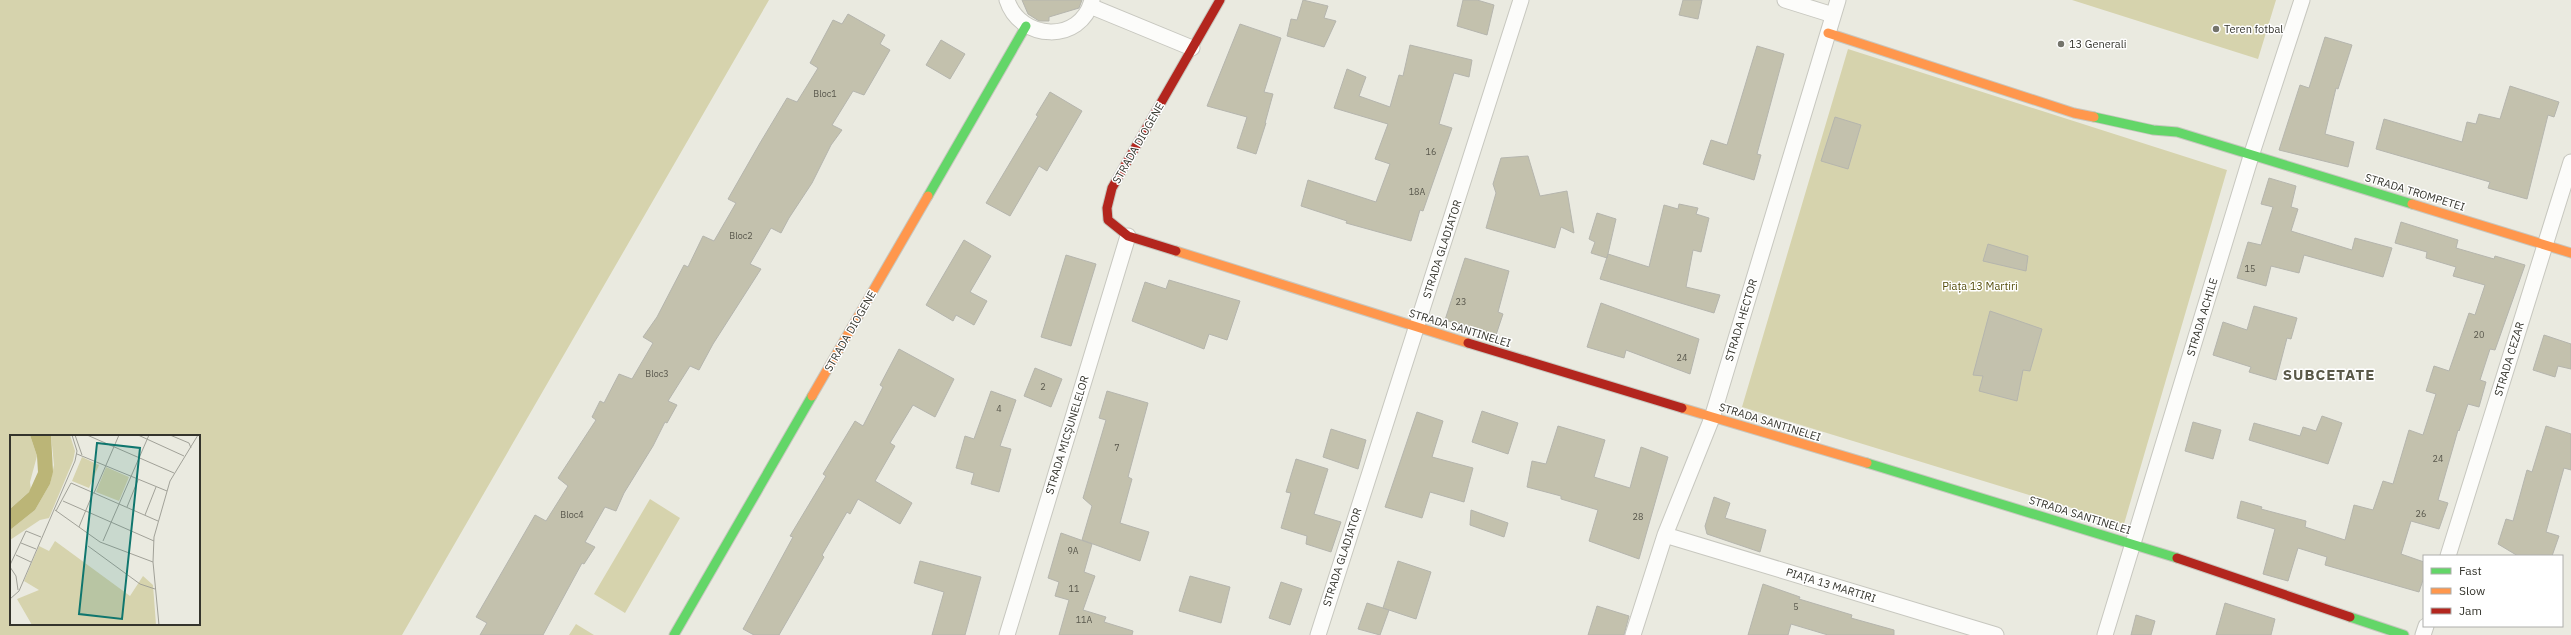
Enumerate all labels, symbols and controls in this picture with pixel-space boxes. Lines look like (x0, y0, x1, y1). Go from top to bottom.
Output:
place label: Teren fotbal (2224, 22, 2283, 36)
marker: Teren fotbal (2211, 24, 2221, 34)
place label: 13 Generali (2069, 37, 2126, 51)
marker: 13 Generali (2056, 39, 2066, 49)
house number: Bloc1 (813, 88, 837, 99)
street label: STRADA DIOGENE (1109, 100, 1167, 186)
house number: 16 (1426, 146, 1436, 157)
street label: STRADA TROMPETEI (2363, 170, 2467, 214)
house number: 18A (1409, 186, 1426, 197)
street label: STRADA GLADIATOR (1419, 198, 1465, 300)
house number: Bloc2 (729, 230, 753, 241)
house number: 15 (2245, 263, 2255, 274)
street label: STRADA ACHILE (2183, 276, 2221, 358)
street label: STRADA HECTOR (1722, 277, 1760, 363)
park label: Piața 13 Martiri (1942, 279, 2018, 293)
street label: STRADA DIOGENE (821, 288, 879, 374)
house number: 23 (1456, 296, 1466, 307)
street label: STRADA SANTINELEI (1407, 306, 1513, 350)
street label: STRADA CEZAR (2491, 320, 2527, 398)
house number: 20 (2474, 329, 2484, 340)
house number: 24 (1677, 352, 1687, 363)
district label: SUBCETATE (2283, 365, 2375, 384)
house number: Bloc3 (645, 368, 669, 379)
street label: STRADA MICȘUNELELOR (1042, 374, 1092, 496)
house number: 2 (1040, 381, 1046, 392)
street label: STRADA SANTINELEI (1717, 400, 1823, 444)
house number: 4 (996, 403, 1002, 414)
inset map (10, 435, 200, 625)
house number: 7 (1114, 442, 1120, 453)
house number: 24 (2433, 453, 2443, 464)
street label: STRADA SANTINELEI (2027, 493, 2133, 537)
street label: STRADA GLADIATOR (1319, 506, 1365, 608)
house number: 26 (2416, 508, 2426, 519)
house number: Bloc4 (560, 509, 584, 520)
house number: 28 (1633, 511, 1643, 522)
house number: 9A (1067, 545, 1079, 556)
legend (2423, 555, 2563, 627)
text: Fast (2459, 563, 2482, 578)
street label: PIAȚA 13 MARTIRI (1784, 565, 1878, 605)
house number: 11 (1069, 583, 1079, 594)
text: Slow (2459, 583, 2485, 598)
house number: 5 (1793, 601, 1799, 612)
text: Jam (2459, 603, 2482, 618)
house number: 11A (1076, 614, 1093, 625)

